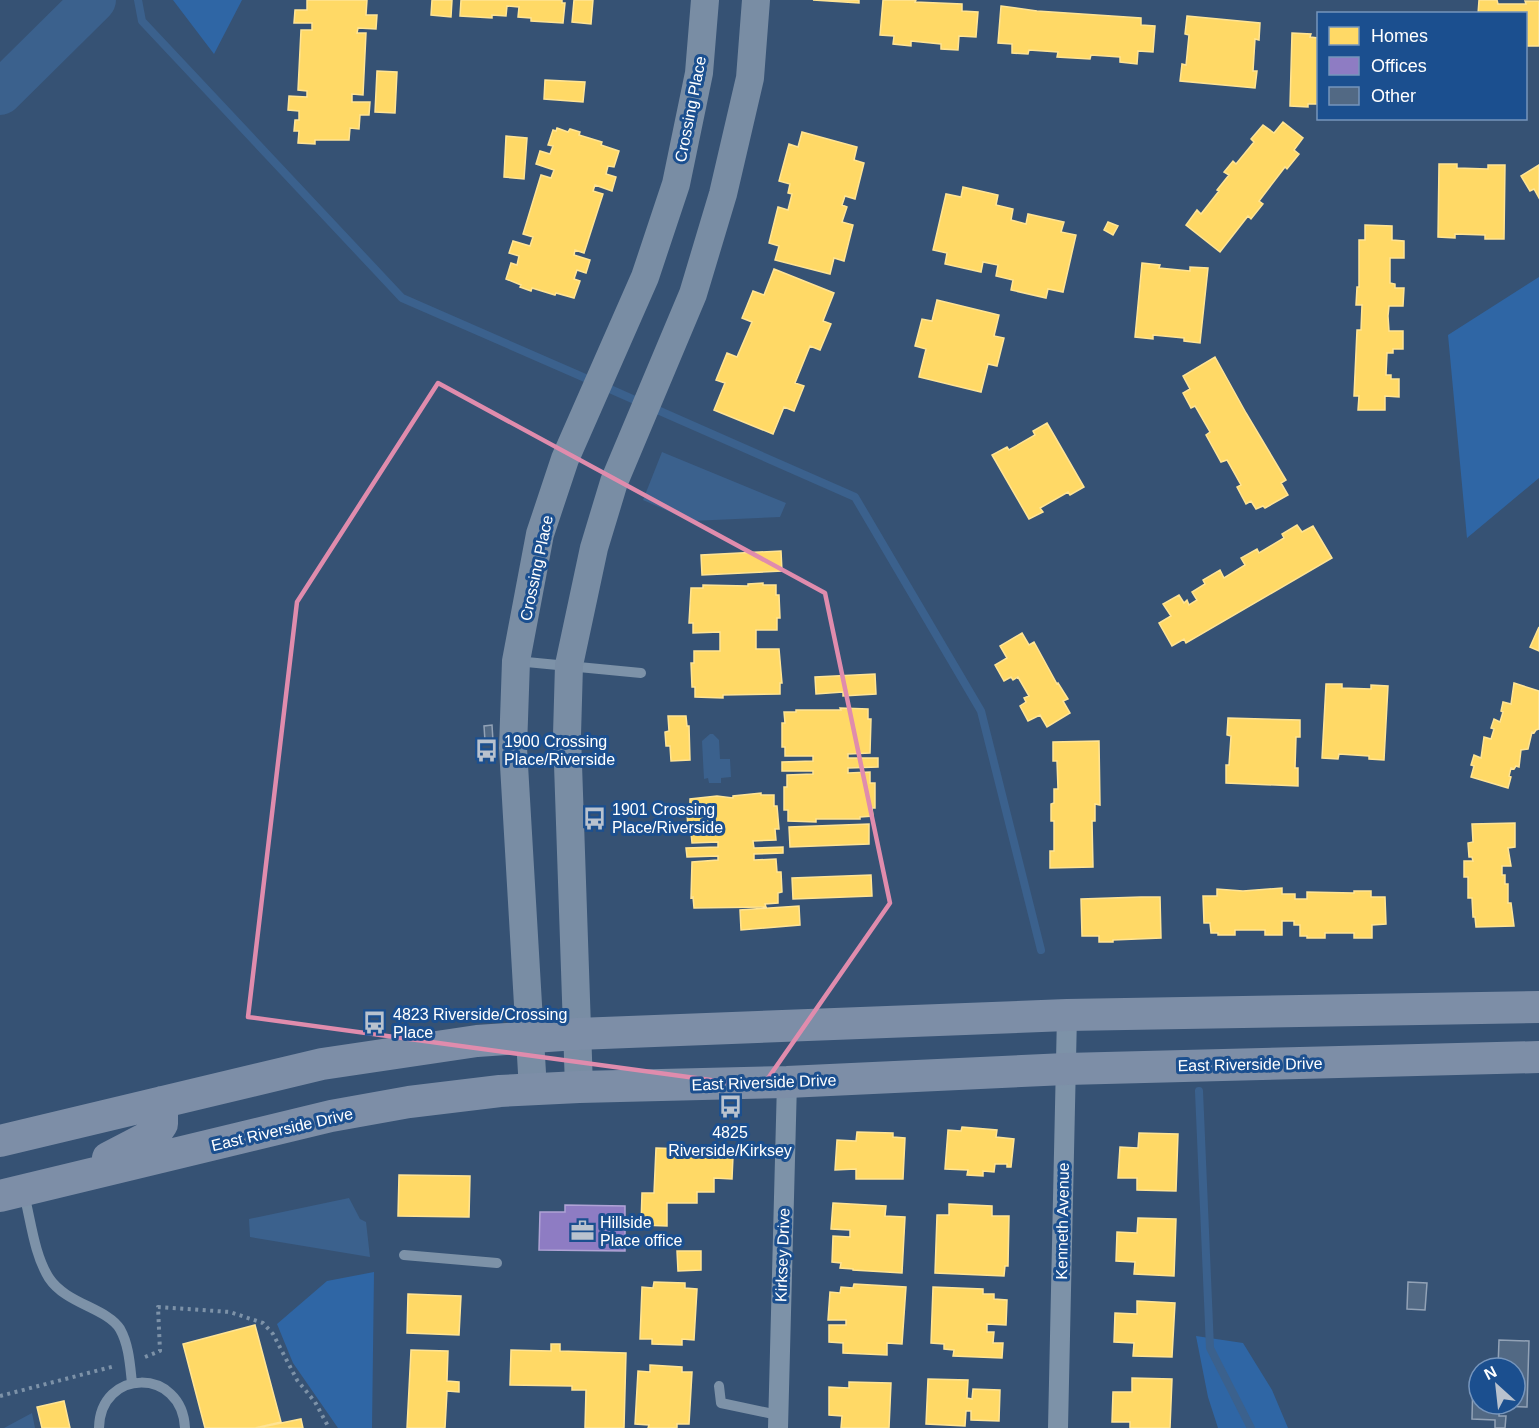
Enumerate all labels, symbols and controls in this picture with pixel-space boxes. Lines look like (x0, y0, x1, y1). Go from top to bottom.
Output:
legend (1317, 12, 1527, 120)
text: Homes (1371, 26, 1428, 46)
street label: Crossing Place (672, 55, 709, 164)
text: Offices (1371, 56, 1427, 76)
text: Other (1371, 86, 1416, 106)
street label: Crossing Place (517, 514, 556, 623)
place label: 1900 Crossing Place/Riverside (504, 733, 615, 768)
bus stop icon: 1900 Crossing Place/Riverside (473, 737, 499, 763)
place label: 1901 Crossing Place/Riverside (612, 801, 723, 836)
bus stop icon: 1901 Crossing Place/Riverside (581, 805, 607, 831)
place label: 4823 Riverside/Crossing Place (393, 1006, 567, 1041)
bus stop icon: 4823 Riverside/Crossing Place (362, 1010, 388, 1036)
street label: East Riverside Drive (1177, 1055, 1323, 1074)
street label: East Riverside Drive (691, 1071, 837, 1094)
bus stop icon: 4825 Riverside/Kirksey (717, 1094, 743, 1120)
street label: East Riverside Drive (210, 1105, 355, 1154)
place label: 4825 Riverside/Kirksey (668, 1124, 792, 1159)
street label: Kenneth Avenue (1053, 1162, 1072, 1280)
street label: Kirksey Drive (772, 1208, 793, 1302)
place label: Hillside Place office (600, 1214, 683, 1249)
office icon: Hillside Place office (569, 1218, 595, 1244)
north arrow (1467, 1356, 1527, 1416)
text: N (1481, 1363, 1499, 1383)

